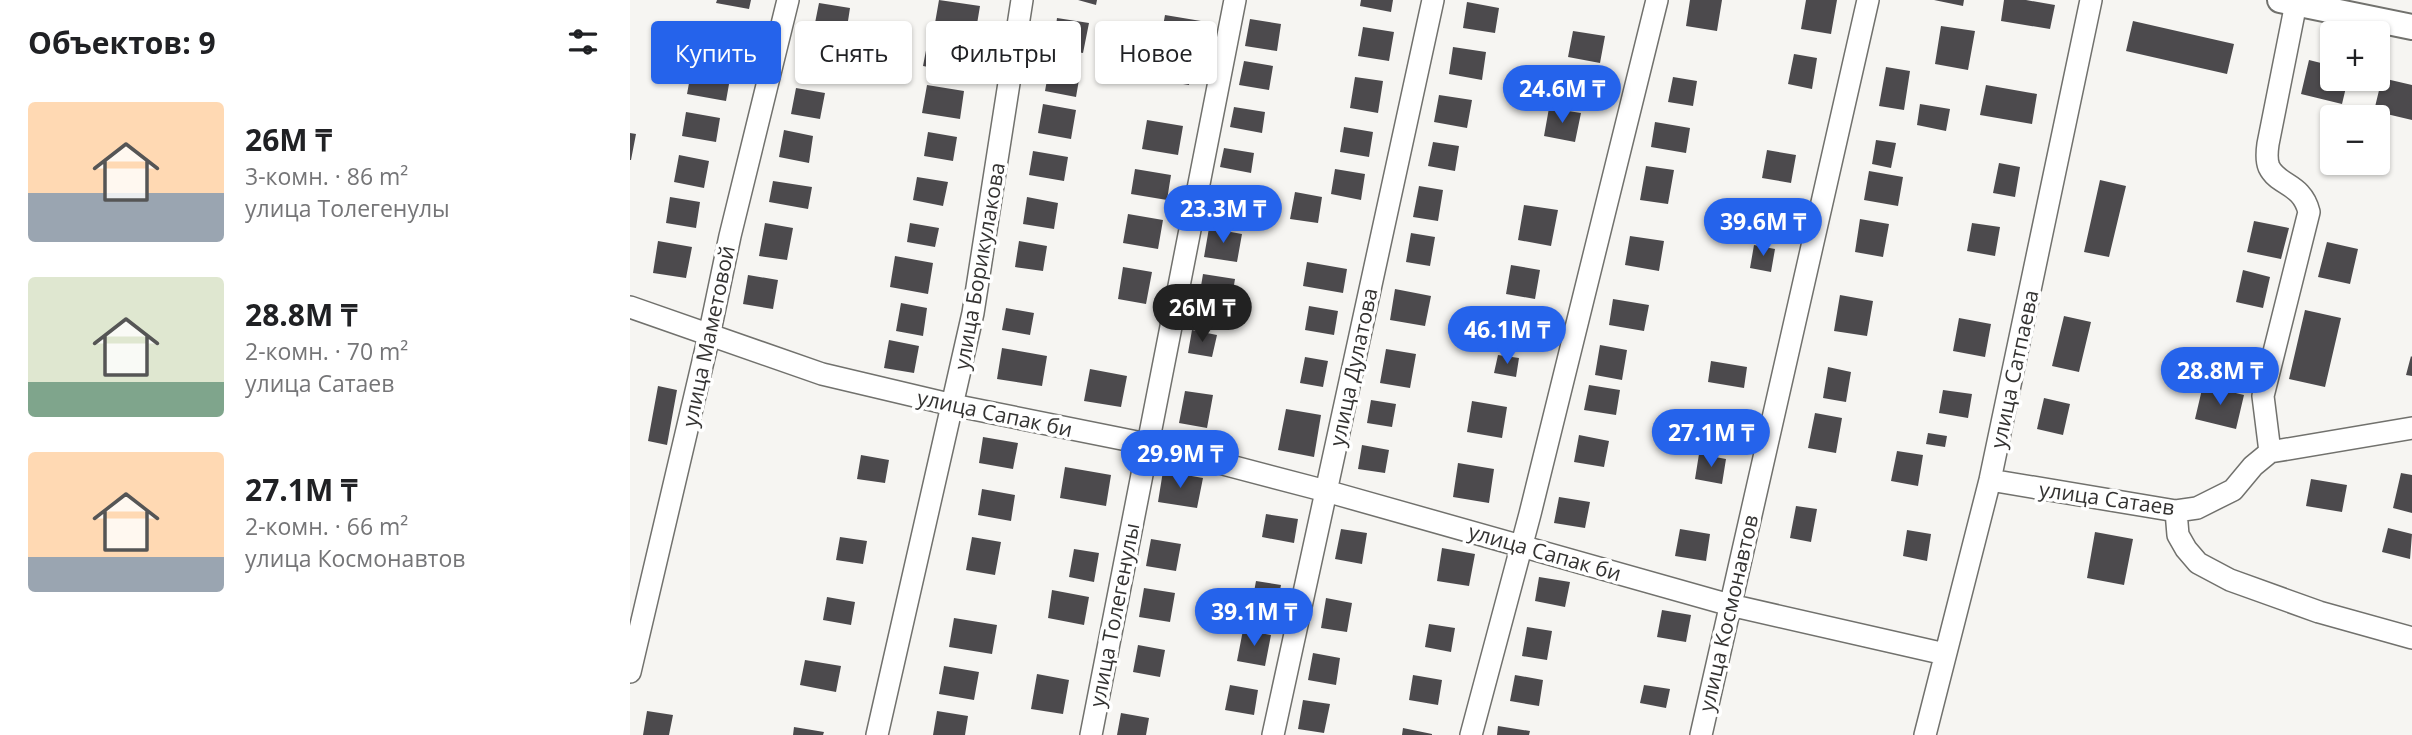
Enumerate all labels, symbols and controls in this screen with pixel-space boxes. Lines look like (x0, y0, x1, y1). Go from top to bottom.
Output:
chip: Купить (651, 21, 781, 84)
chip: Снять (795, 21, 912, 84)
chip: Фильтры (926, 21, 1081, 84)
chip: Новое (1095, 21, 1217, 84)
map controls (2320, 21, 2390, 175)
button: + (2320, 21, 2390, 91)
text: Объектов: 9 (28, 22, 216, 63)
icon: filters (564, 23, 602, 61)
pin: 24.6M ₸ (1497, 66, 1627, 125)
text: 24.6M ₸ (1519, 72, 1605, 104)
button: − (2320, 105, 2390, 175)
text: 26M ₸ (245, 119, 332, 160)
icon: home (84, 130, 168, 214)
text: 3-комн. · 86 m² (245, 160, 408, 192)
street label: улица Борикулакова (947, 160, 1011, 372)
pin: 23.3M ₸ (1158, 186, 1288, 245)
text: улица Толегенулы (245, 192, 450, 224)
text: 23.3M ₸ (1180, 192, 1266, 224)
pin: 39.6M ₸ (1698, 198, 1828, 258)
text: 39.6M ₸ (1720, 205, 1806, 237)
street label: улица Маметовой (675, 243, 741, 429)
pin: 26M ₸ (1153, 284, 1251, 344)
street label: улица Дулатова (1323, 285, 1383, 449)
street label: улица Сатпаева (1984, 287, 2044, 451)
text: 26M ₸ (1169, 291, 1235, 323)
text: 28.8M ₸ (245, 294, 357, 335)
icon: home (84, 305, 168, 389)
pin: 46.1M ₸ (1442, 306, 1572, 366)
text: 46.1M ₸ (1464, 313, 1550, 345)
text: 2-комн. · 70 m² (245, 335, 408, 367)
pin: 28.8M ₸ (2155, 348, 2285, 407)
text: 28.8M ₸ (2177, 354, 2263, 386)
text: улица Сатаев (245, 367, 394, 399)
street label: улица Сапак би (915, 383, 1075, 443)
pin: 27.1M ₸ (1646, 410, 1776, 469)
text: 27.1M ₸ (1668, 416, 1754, 448)
pin: 29.9M ₸ (1115, 430, 1245, 490)
text: 29.9M ₸ (1137, 437, 1223, 469)
text: 27.1M ₸ (245, 469, 357, 510)
street label: улица Сатаев (2037, 475, 2177, 521)
icon: home (84, 480, 168, 564)
text: 2-комн. · 66 m² (245, 510, 408, 542)
street label: улица Космонавтов (1692, 512, 1764, 714)
street label: улица Сапак би (1465, 517, 1625, 587)
street label: улица Толегенулы (1082, 521, 1146, 709)
text: улица Космонавтов (245, 542, 465, 574)
pin: 39.1M ₸ (1189, 588, 1319, 648)
text: 39.1M ₸ (1211, 595, 1297, 627)

